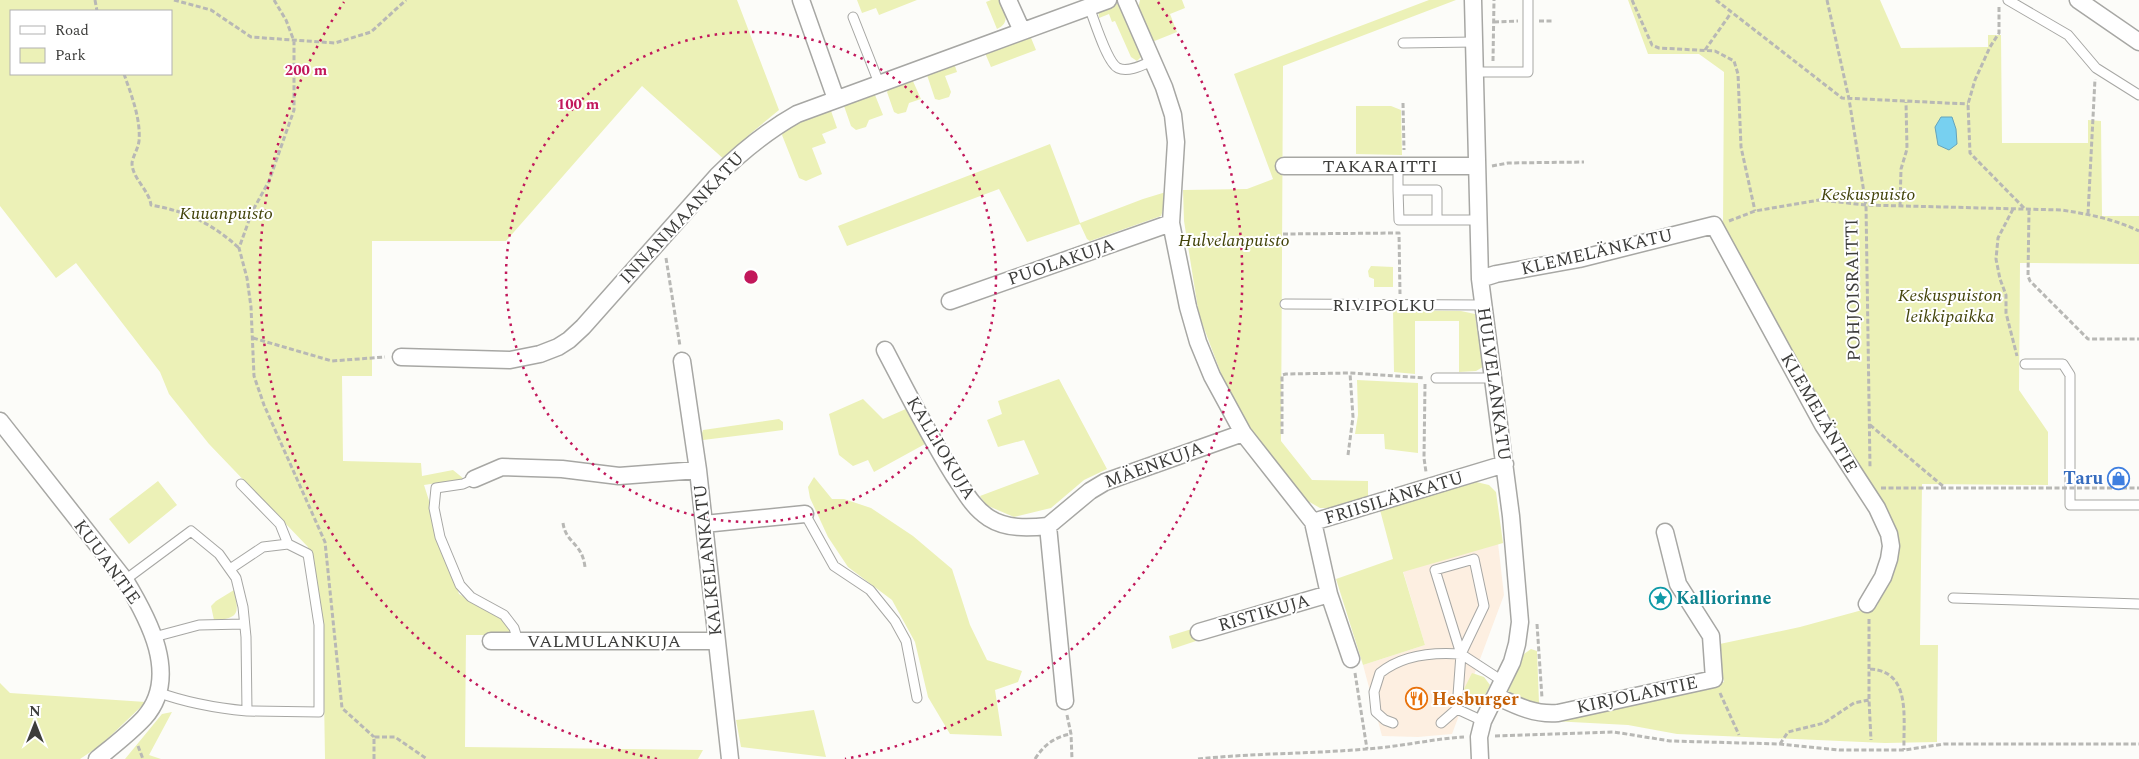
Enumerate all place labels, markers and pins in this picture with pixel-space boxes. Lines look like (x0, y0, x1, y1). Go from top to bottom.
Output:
centre of rings (742, 268, 760, 286)
place label: Taru (2063, 465, 2103, 492)
shop icon: Taru (2107, 466, 2131, 490)
place label: Kalliorinne (1676, 585, 1771, 612)
place icon: Kalliorinne (1648, 586, 1672, 610)
place label: Hesburger (1432, 686, 1519, 713)
restaurant icon: Hesburger (1404, 687, 1428, 711)

